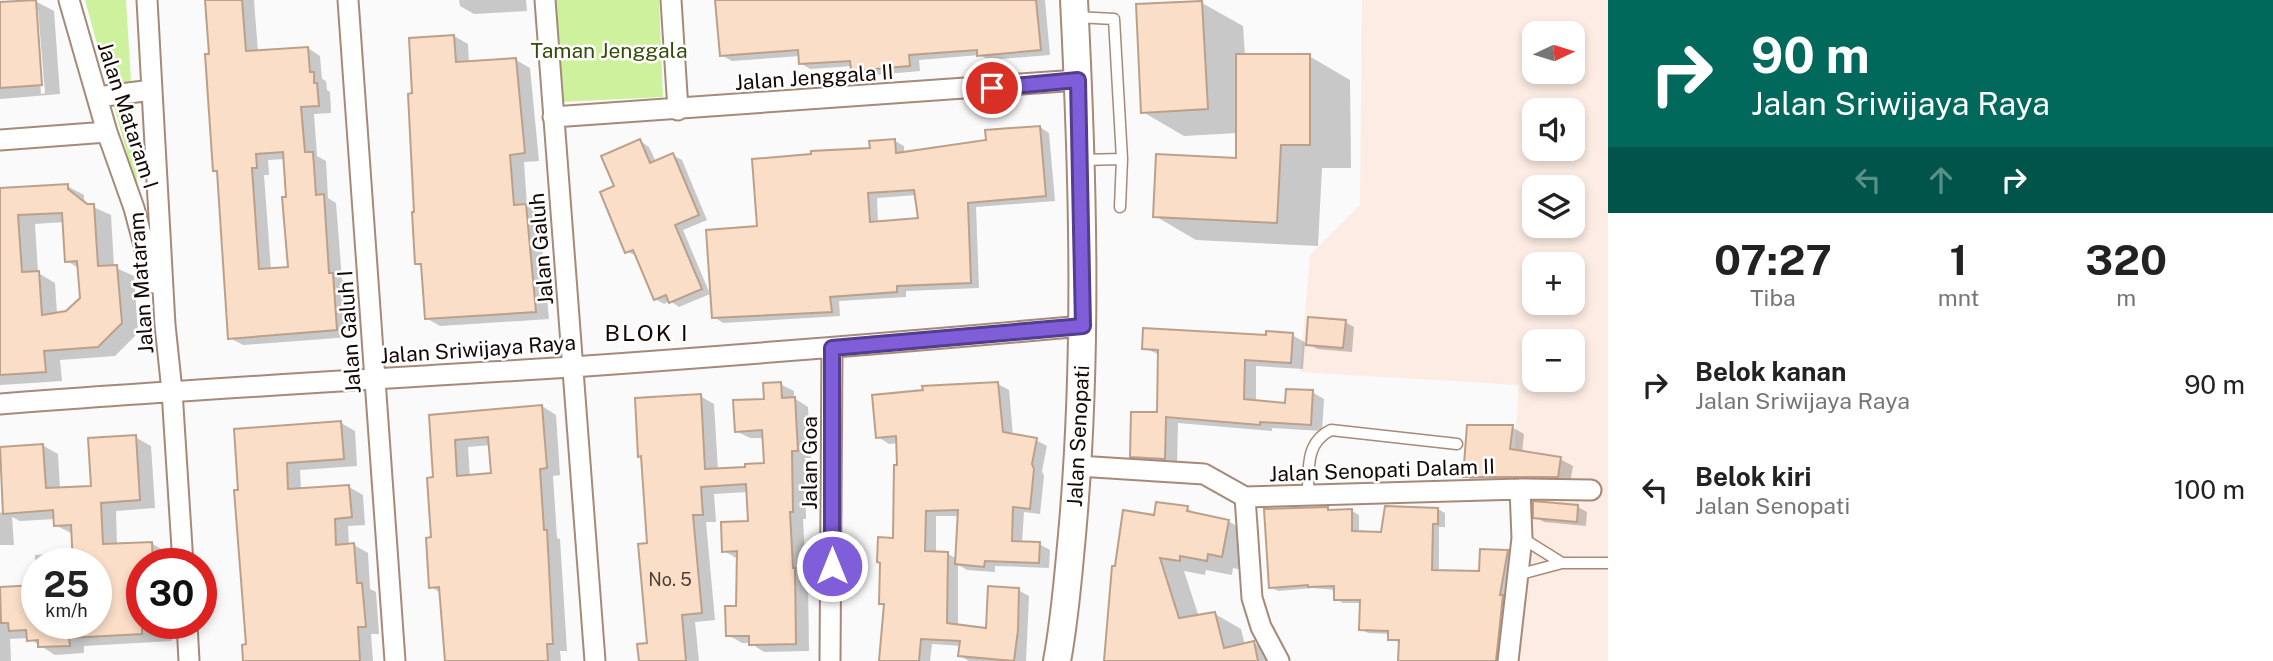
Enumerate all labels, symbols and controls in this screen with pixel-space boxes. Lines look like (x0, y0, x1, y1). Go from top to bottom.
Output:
north arrow (1522, 21, 1586, 84)
map controls (1522, 21, 1585, 392)
text: 90 m (1751, 26, 1870, 84)
icon: right (1636, 28, 1727, 119)
street label: Jalan Mataram I (92, 38, 164, 192)
park label: Taman Jenggala (530, 38, 688, 63)
pin (962, 58, 1022, 118)
street label: Jalan Jenggala II (734, 59, 894, 95)
icon: arrive (973, 69, 1011, 107)
text: Jalan Sriwijaya Raya (1751, 85, 2050, 122)
button: sound (1522, 98, 1585, 161)
icon: left (1849, 161, 1887, 199)
icon: ahead (1922, 161, 1960, 199)
icon: right (1995, 161, 2033, 199)
button: layers (1522, 175, 1585, 238)
street label: Jalan Galuh (524, 192, 558, 306)
street label: Jalan Mataram (124, 211, 158, 355)
text: 07:27 (1714, 235, 1832, 284)
text: 1 (1950, 235, 1968, 284)
text: 320 (2085, 235, 2167, 284)
button: + (1522, 252, 1585, 315)
street label: Jalan Galuh I (332, 270, 366, 394)
text: Tiba (1750, 284, 1796, 311)
text: mnt (1938, 284, 1979, 311)
text: m (2116, 284, 2136, 311)
district label: BLOK I (604, 319, 690, 346)
button: − (1522, 329, 1585, 392)
street label: Jalan Sriwijaya Raya (379, 330, 577, 368)
text: Belok kanan (1695, 356, 1846, 387)
street label: Jalan Senopati (1062, 365, 1094, 507)
icon: right (1636, 366, 1674, 404)
text: 90 m (2184, 369, 2245, 400)
text: Jalan Sriwijaya Raya (1695, 387, 1910, 414)
street label: Jalan Goa (797, 416, 822, 510)
street label: Jalan Senopati Dalam II (1269, 454, 1495, 486)
text: Belok kiri (1695, 461, 1811, 492)
icon: left (1636, 471, 1674, 509)
text: 100 m (2174, 474, 2245, 505)
text: Jalan Senopati (1695, 492, 1850, 519)
position arrow (795, 529, 869, 603)
speed limit sign: 30 (126, 548, 217, 639)
text: 25 (44, 564, 89, 605)
house number: No. 5 (648, 569, 692, 590)
text: km/h (45, 600, 88, 621)

